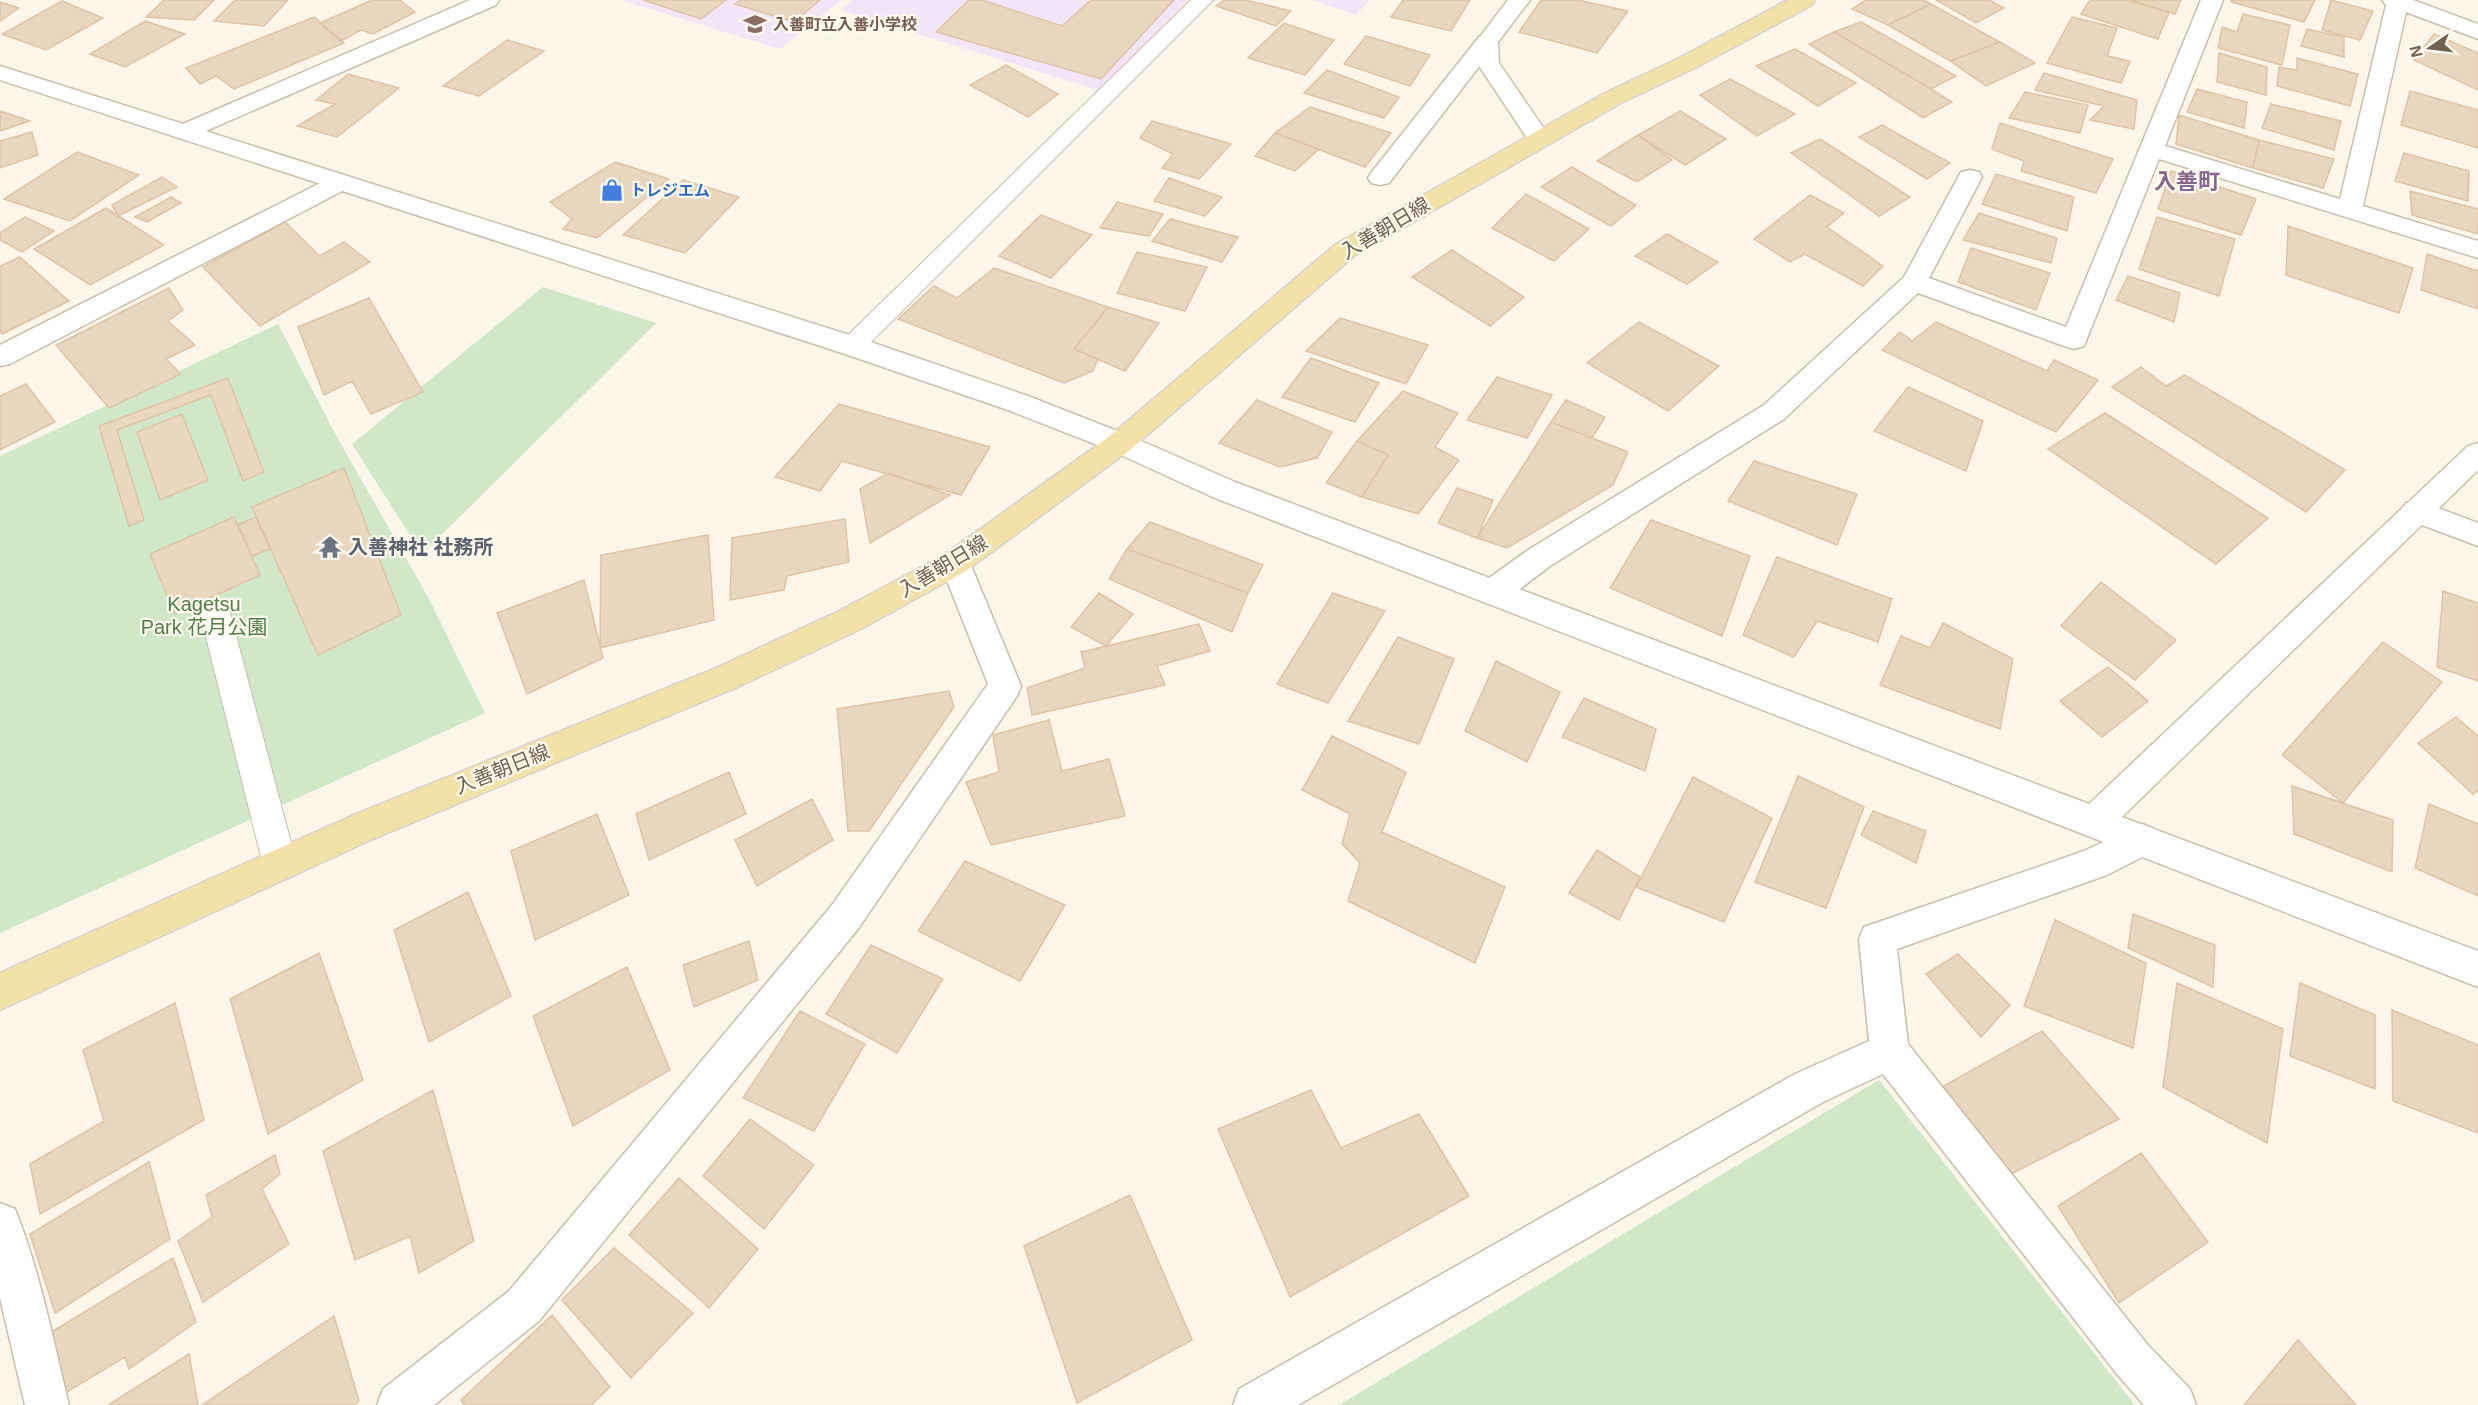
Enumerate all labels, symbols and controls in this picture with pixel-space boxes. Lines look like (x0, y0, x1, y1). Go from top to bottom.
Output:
school or university icon: 入善町立入善小学校 (742, 11, 768, 37)
place label: 入善町立入善小学校 (773, 16, 917, 33)
north arrow (2400, 18, 2460, 78)
text: N (2406, 44, 2426, 59)
district label: 入善町 (2154, 169, 2220, 194)
shop icon: トレジエム (599, 177, 625, 203)
place label: トレジエム (630, 182, 710, 199)
street label: 入善朝日線 (1336, 193, 1434, 263)
street label: 入善朝日線 (894, 531, 992, 601)
temple icon: 入善神社 社務所 (317, 534, 343, 560)
place label: 入善神社 社務所 (348, 536, 494, 558)
park label: Kagetsu Park 花月公園 (141, 593, 267, 638)
street label: 入善朝日線 (452, 740, 552, 798)

